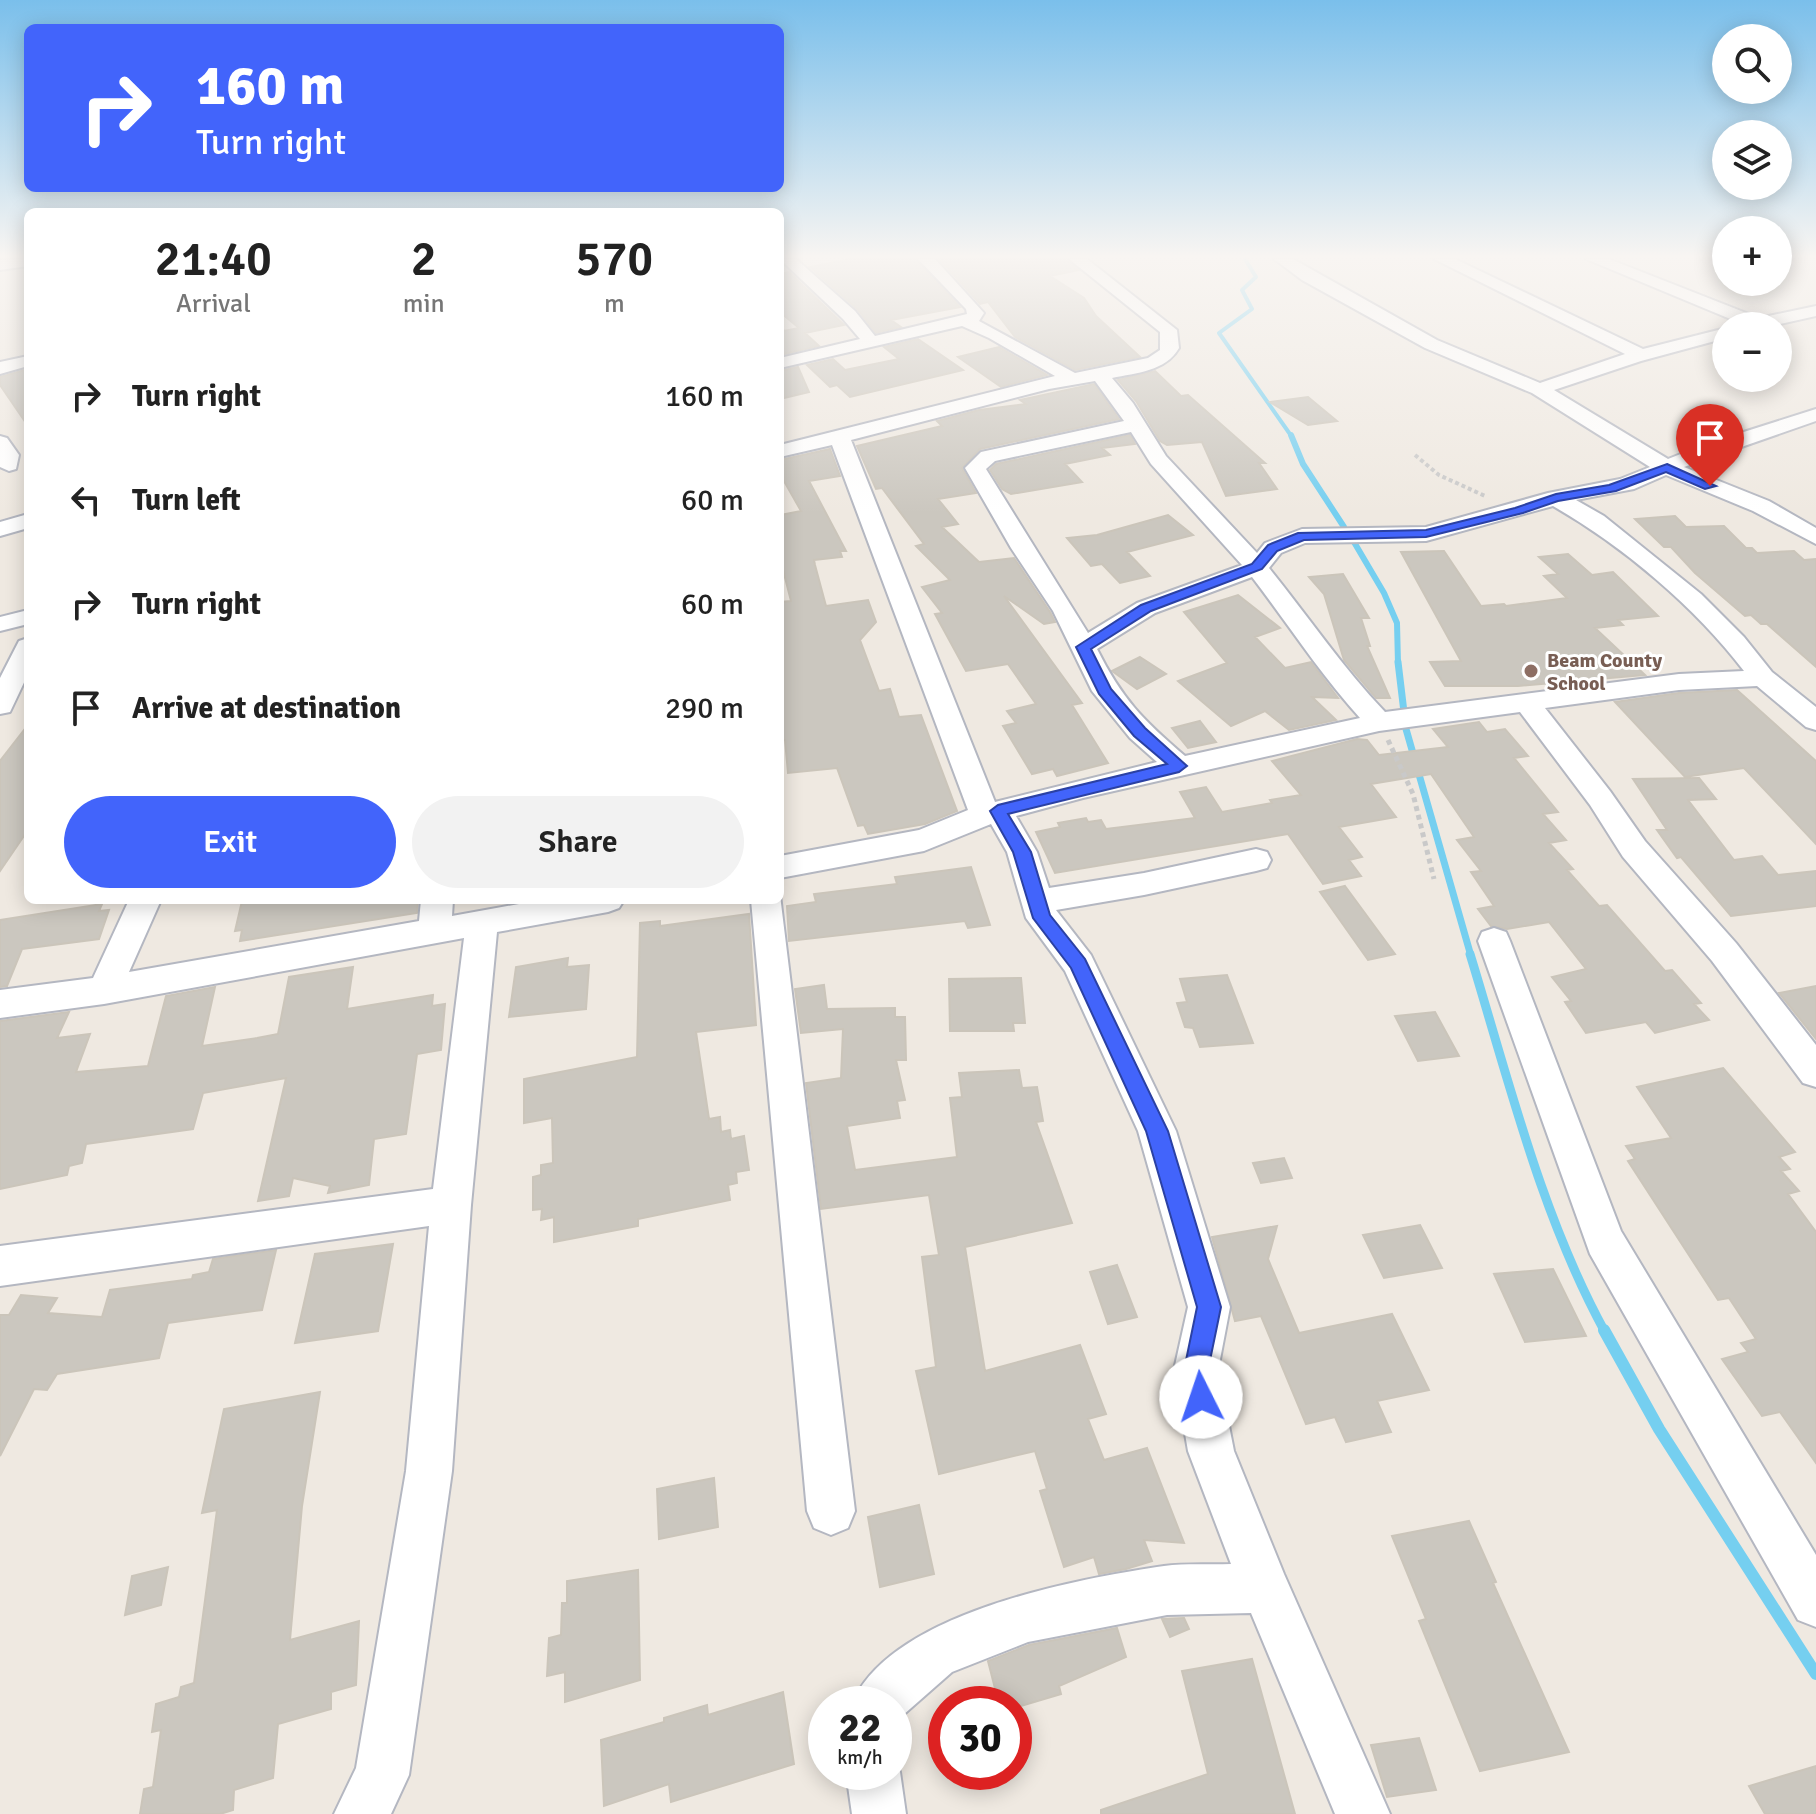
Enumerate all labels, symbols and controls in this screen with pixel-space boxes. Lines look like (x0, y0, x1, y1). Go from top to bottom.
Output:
map controls (1712, 24, 1792, 392)
button: search (1712, 24, 1792, 104)
text: 160 m (196, 51, 344, 120)
icon: right (64, 56, 168, 160)
text: Turn right (196, 120, 346, 165)
button: layers (1712, 120, 1792, 200)
button: + (1712, 216, 1792, 296)
text: 21:40 (155, 230, 272, 289)
text: 2 (411, 230, 437, 289)
text: 570 (575, 230, 653, 289)
text: Arrival (176, 288, 251, 320)
text: min (403, 288, 445, 320)
text: m (604, 288, 625, 320)
button: − (1712, 312, 1792, 392)
icon: right (64, 374, 108, 418)
text: Turn right (132, 378, 261, 415)
text: 160 m (665, 378, 744, 415)
pin (1676, 404, 1744, 486)
icon: arrive (1688, 416, 1732, 460)
icon: left (64, 478, 108, 522)
text: Turn left (132, 482, 241, 519)
text: 60 m (681, 482, 744, 519)
icon: right (64, 582, 108, 626)
text: Turn right (132, 586, 261, 623)
text: 60 m (681, 586, 744, 623)
place label: Beam County School (1547, 648, 1662, 696)
marker: Beam County School (1522, 662, 1540, 680)
icon: arrive (64, 686, 108, 730)
text: Arrive at destination (132, 690, 401, 727)
text: 290 m (665, 690, 744, 727)
button: Exit (64, 796, 396, 888)
button: Share (412, 796, 744, 888)
position arrow (1159, 1355, 1243, 1439)
speed limit sign: 30 (928, 1686, 1032, 1790)
text: 22 (838, 1703, 882, 1753)
text: km/h (837, 1745, 883, 1770)

